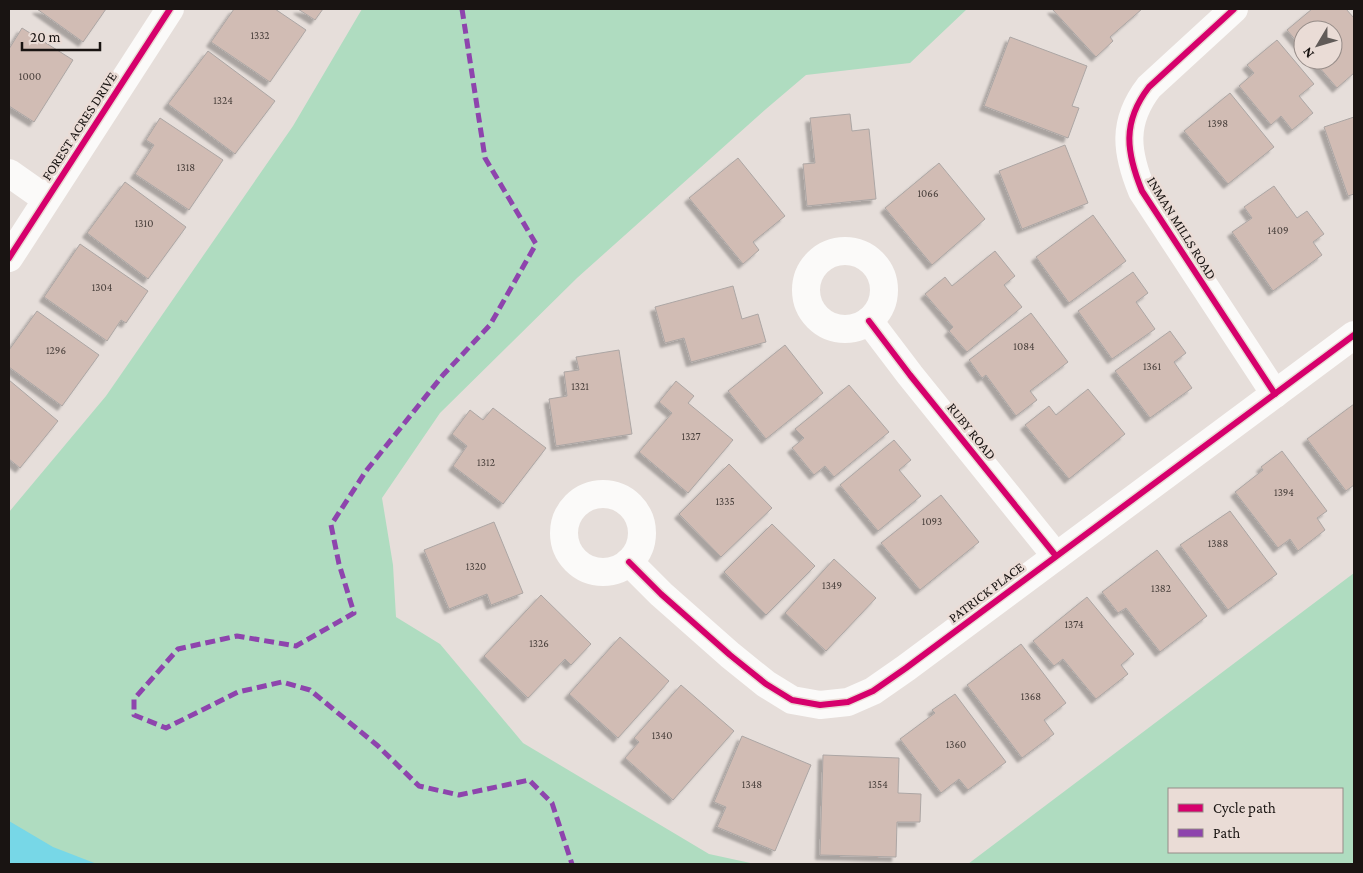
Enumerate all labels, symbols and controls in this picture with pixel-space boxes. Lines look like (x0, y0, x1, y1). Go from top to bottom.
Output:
scale bar (22, 20, 100, 52)
north arrow (1293, 20, 1343, 70)
text: 20 m (30, 29, 61, 45)
house number: 1332 (250, 29, 270, 41)
text: N (1298, 44, 1317, 62)
street label: FOREST ACRES DRIVE (38, 69, 120, 183)
house number: 1000 (19, 70, 41, 82)
house number: 1324 (213, 94, 233, 106)
house number: 1398 (1208, 117, 1228, 129)
house number: 1318 (177, 161, 195, 173)
street label: INMAN MILLS ROAD (1144, 174, 1220, 282)
house number: 1066 (917, 187, 939, 199)
house number: 1310 (135, 217, 153, 229)
house number: 1409 (1267, 224, 1289, 236)
house number: 1304 (92, 281, 113, 293)
house number: 1084 (1013, 340, 1035, 352)
house number: 1296 (46, 344, 66, 356)
house number: 1361 (1143, 360, 1161, 372)
house number: 1321 (571, 380, 589, 392)
street label: RUBY ROAD (944, 399, 1000, 463)
house number: 1327 (682, 430, 700, 442)
house number: 1312 (477, 456, 495, 468)
house number: 1394 (1274, 486, 1294, 498)
house number: 1335 (715, 495, 735, 507)
house number: 1093 (922, 515, 942, 527)
house number: 1388 (1208, 537, 1228, 549)
street label: PATRICK PLACE (945, 558, 1027, 626)
house number: 1320 (466, 560, 486, 572)
house number: 1349 (822, 579, 842, 591)
house number: 1382 (1151, 582, 1171, 594)
house number: 1374 (1064, 618, 1084, 630)
house number: 1326 (529, 637, 549, 649)
house number: 1368 (1021, 690, 1041, 702)
house number: 1340 (652, 729, 672, 741)
house number: 1360 (946, 738, 966, 750)
house number: 1348 (742, 778, 762, 790)
house number: 1354 (868, 778, 888, 790)
legend (1168, 788, 1343, 853)
text: Cycle path (1213, 800, 1276, 817)
text: Path (1213, 825, 1240, 841)

